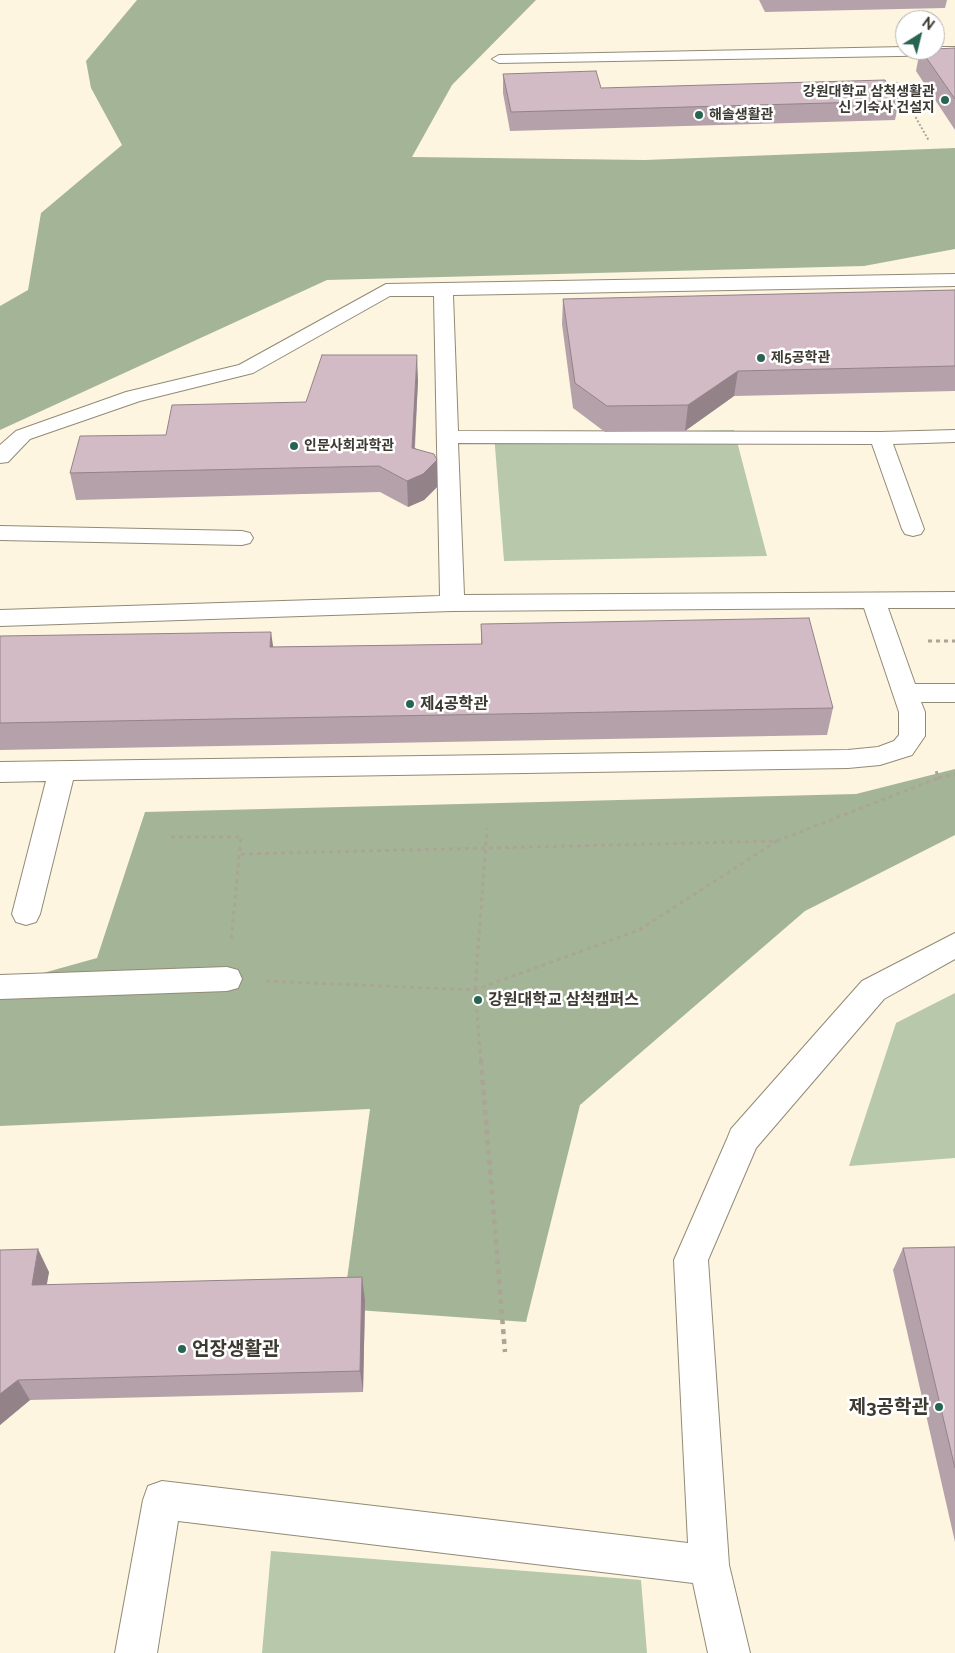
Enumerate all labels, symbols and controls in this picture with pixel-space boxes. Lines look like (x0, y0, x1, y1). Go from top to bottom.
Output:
north arrow (895, 10, 945, 60)
text: N (919, 14, 937, 33)
place label: 강원대학교 삼척생활관 신 기숙사 건설지 (803, 84, 935, 116)
marker: 강원대학교 삼척생활관 신 기숙사 건설지 (939, 94, 951, 106)
place label: 해솔생활관 (709, 107, 773, 123)
marker: 해솔생활관 (693, 109, 705, 121)
place label: 제5공학관 (771, 350, 830, 366)
marker: 제5공학관 (755, 352, 767, 364)
place label: 인문사회과학관 (304, 438, 394, 454)
marker: 인문사회과학관 (288, 440, 300, 452)
place label: 제4공학관 (420, 694, 488, 714)
marker: 제4공학관 (404, 698, 416, 710)
place label: 강원대학교 삼척캠퍼스 (488, 990, 639, 1010)
marker: 강원대학교 삼척캠퍼스 (472, 994, 484, 1006)
place label: 언장생활관 (192, 1338, 279, 1360)
marker: 언장생활관 (176, 1343, 188, 1355)
place label: 제3공학관 (848, 1396, 929, 1418)
marker: 제3공학관 (933, 1401, 945, 1413)

